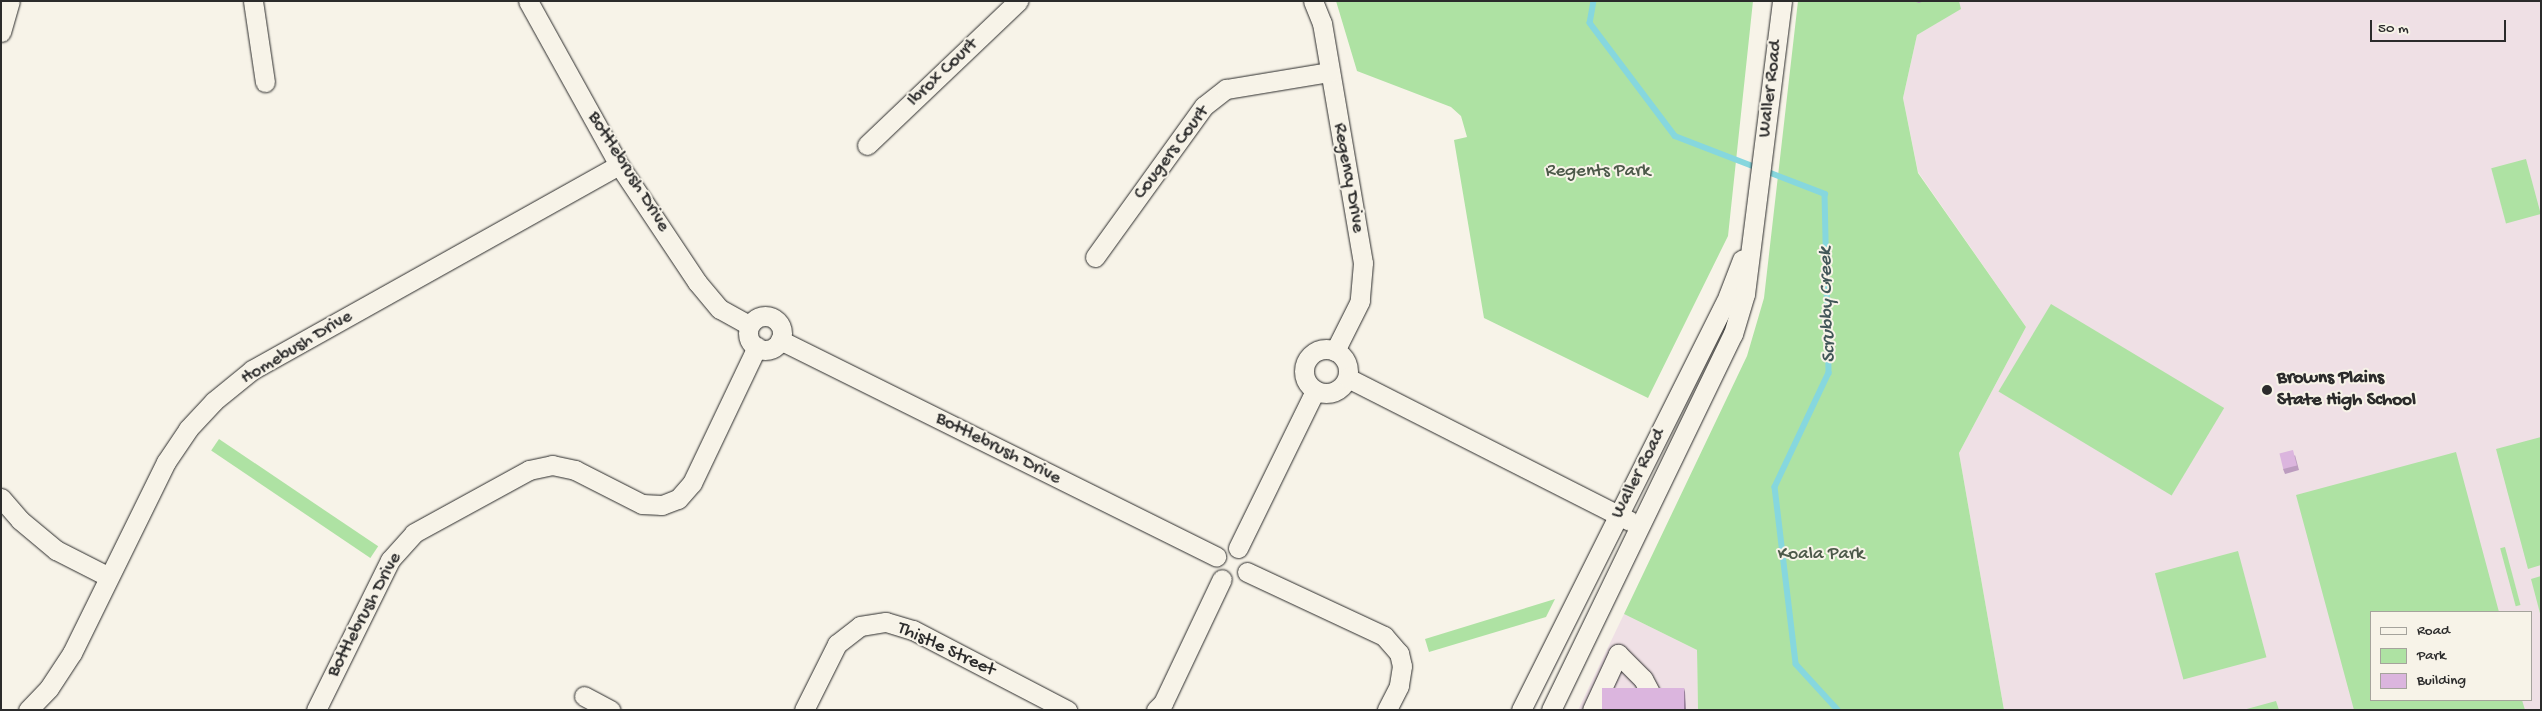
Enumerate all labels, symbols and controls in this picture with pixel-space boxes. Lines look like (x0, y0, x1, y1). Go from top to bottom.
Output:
scale bar (2372, 10, 2508, 42)
text: 50 m (2378, 20, 2409, 38)
street label: Ibrox Court (903, 34, 983, 112)
street label: Waller Road (1754, 39, 1788, 139)
street label: Cougers Court (1129, 102, 1215, 204)
street label: Bottlebrush Drive (582, 108, 674, 236)
street label: Regency Drive (1327, 121, 1369, 235)
park label: Regents Park (1546, 161, 1650, 183)
water label: Scrubby Creek (1814, 247, 1842, 363)
street label: Homebush Drive (237, 306, 357, 390)
place label: Browns Plains State High School (2277, 368, 2416, 412)
marker: Browns Plains State High School (2261, 384, 2273, 396)
street label: Bottlebrush Drive (931, 408, 1065, 490)
street label: Waller Road (1607, 425, 1671, 523)
park label: Koala Park (1778, 544, 1864, 566)
street label: Bottlebrush Drive (323, 549, 407, 681)
legend (2370, 611, 2532, 701)
street label: Thistle Street (893, 617, 999, 683)
text: Road (2417, 622, 2450, 640)
text: Park (2417, 647, 2446, 665)
text: Building (2417, 672, 2466, 690)

